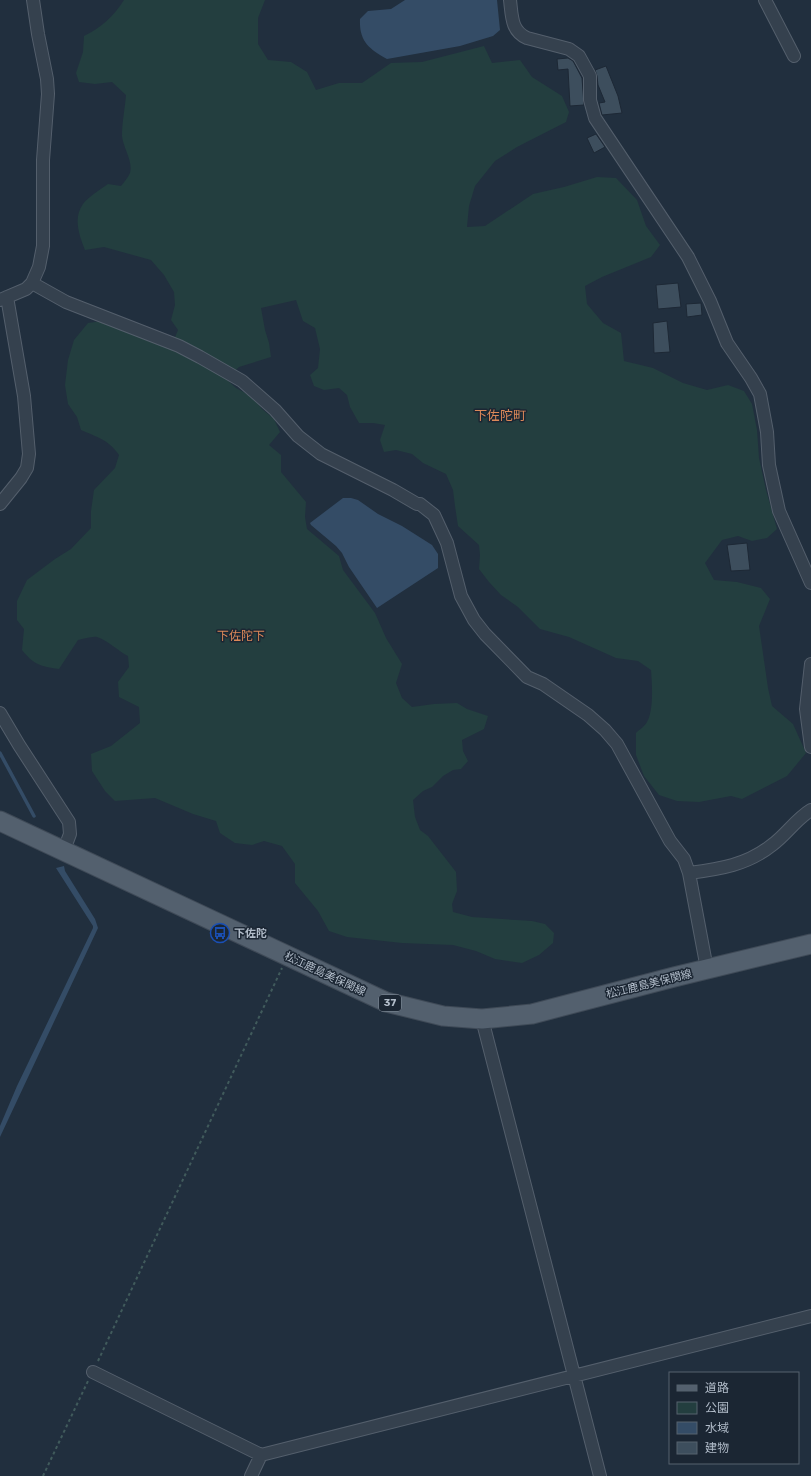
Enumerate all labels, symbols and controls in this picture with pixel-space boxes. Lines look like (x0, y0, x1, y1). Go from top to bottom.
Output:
district label: 下佐陀町 (474, 408, 526, 423)
district label: 下佐陀下 (217, 629, 265, 643)
bus stop icon: 下佐陀 (209, 922, 231, 944)
place label: 下佐陀 (234, 927, 267, 940)
street label: 松江鹿島美保関線 (282, 950, 368, 998)
street label: 松江鹿島美保関線 (605, 967, 693, 1001)
road number: 37 (379, 995, 401, 1011)
legend (669, 1372, 799, 1464)
text: 道路 (705, 1381, 729, 1395)
text: 公園 (705, 1401, 729, 1415)
text: 水域 (705, 1421, 729, 1435)
text: 建物 (705, 1441, 729, 1455)

